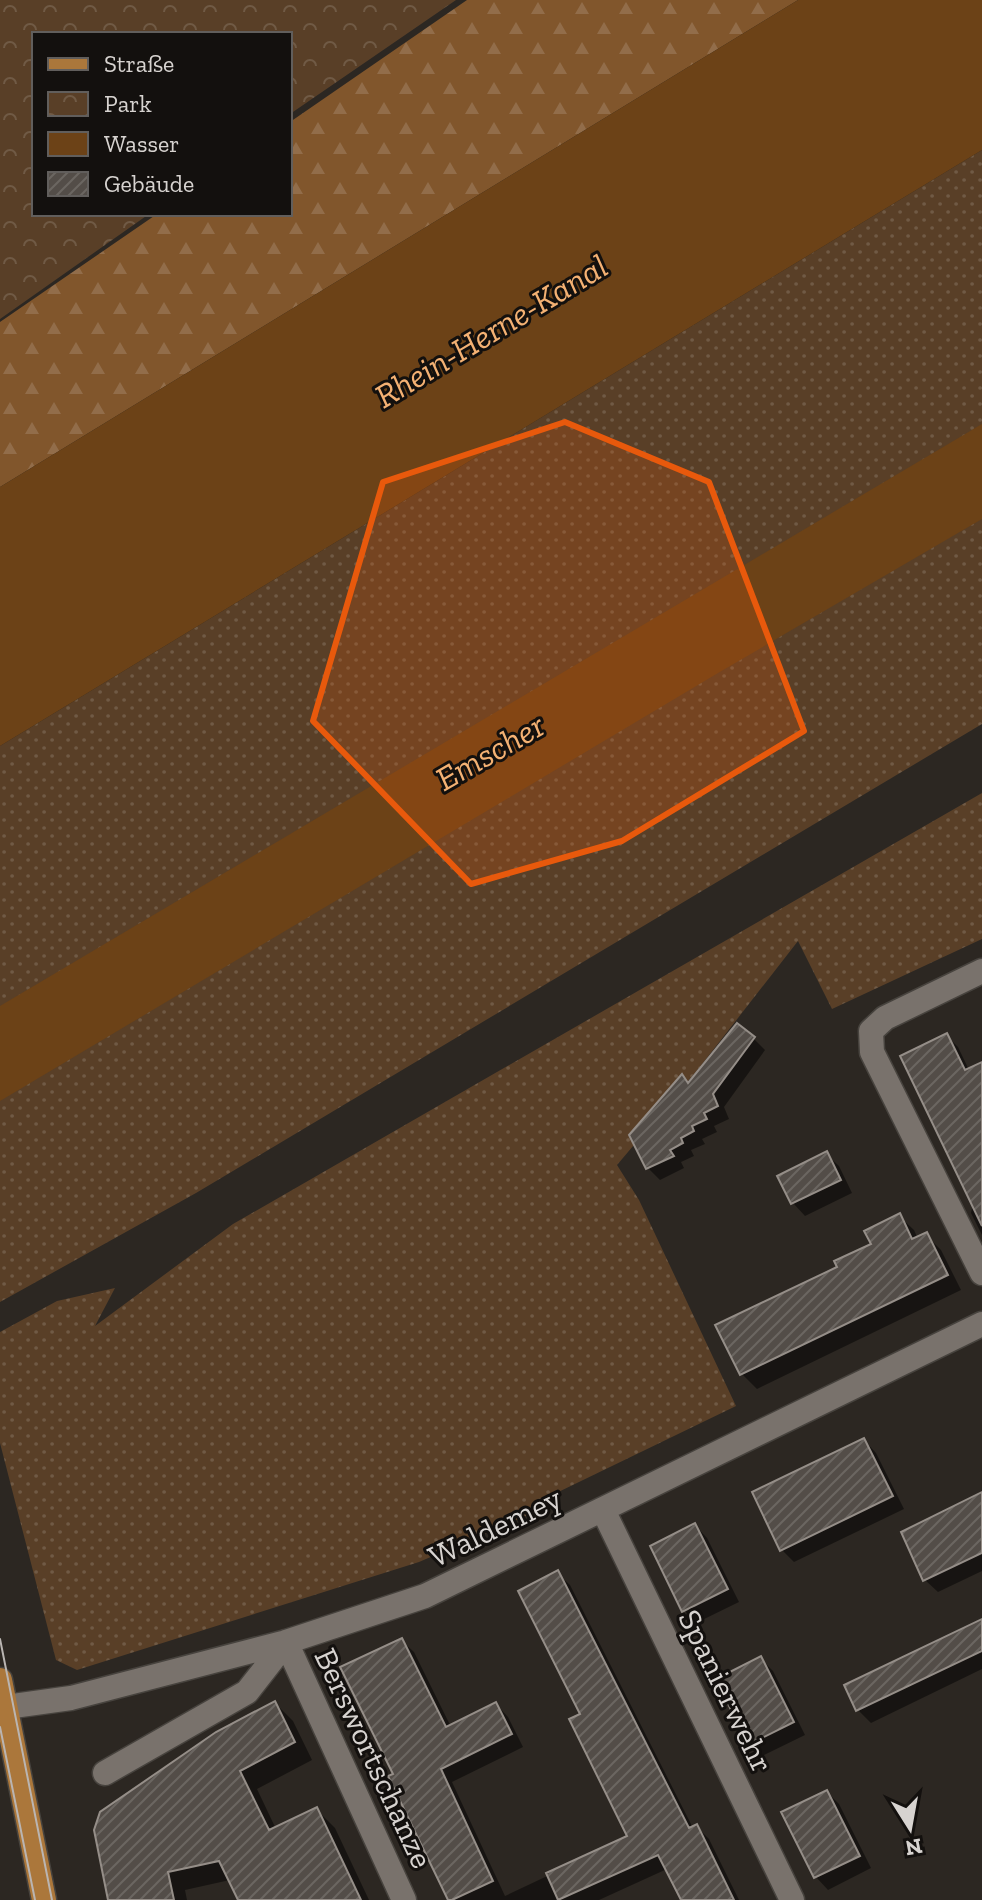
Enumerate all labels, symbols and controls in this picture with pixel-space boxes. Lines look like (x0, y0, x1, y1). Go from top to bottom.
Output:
legend (32, 32, 292, 216)
text: Straße (104, 49, 174, 78)
text: Park (104, 89, 152, 118)
text: Wasser (104, 129, 179, 158)
text: Gebäude (104, 169, 194, 198)
water label: Rhein-Herne-Kanal (367, 245, 615, 417)
water label: Emscher (428, 704, 552, 800)
street label: Waldemey (422, 1478, 568, 1576)
street label: Spanierwehr (670, 1603, 782, 1779)
street label: Berswortschanze (306, 1642, 442, 1874)
north arrow (870, 1788, 950, 1868)
text: N (903, 1832, 925, 1862)

